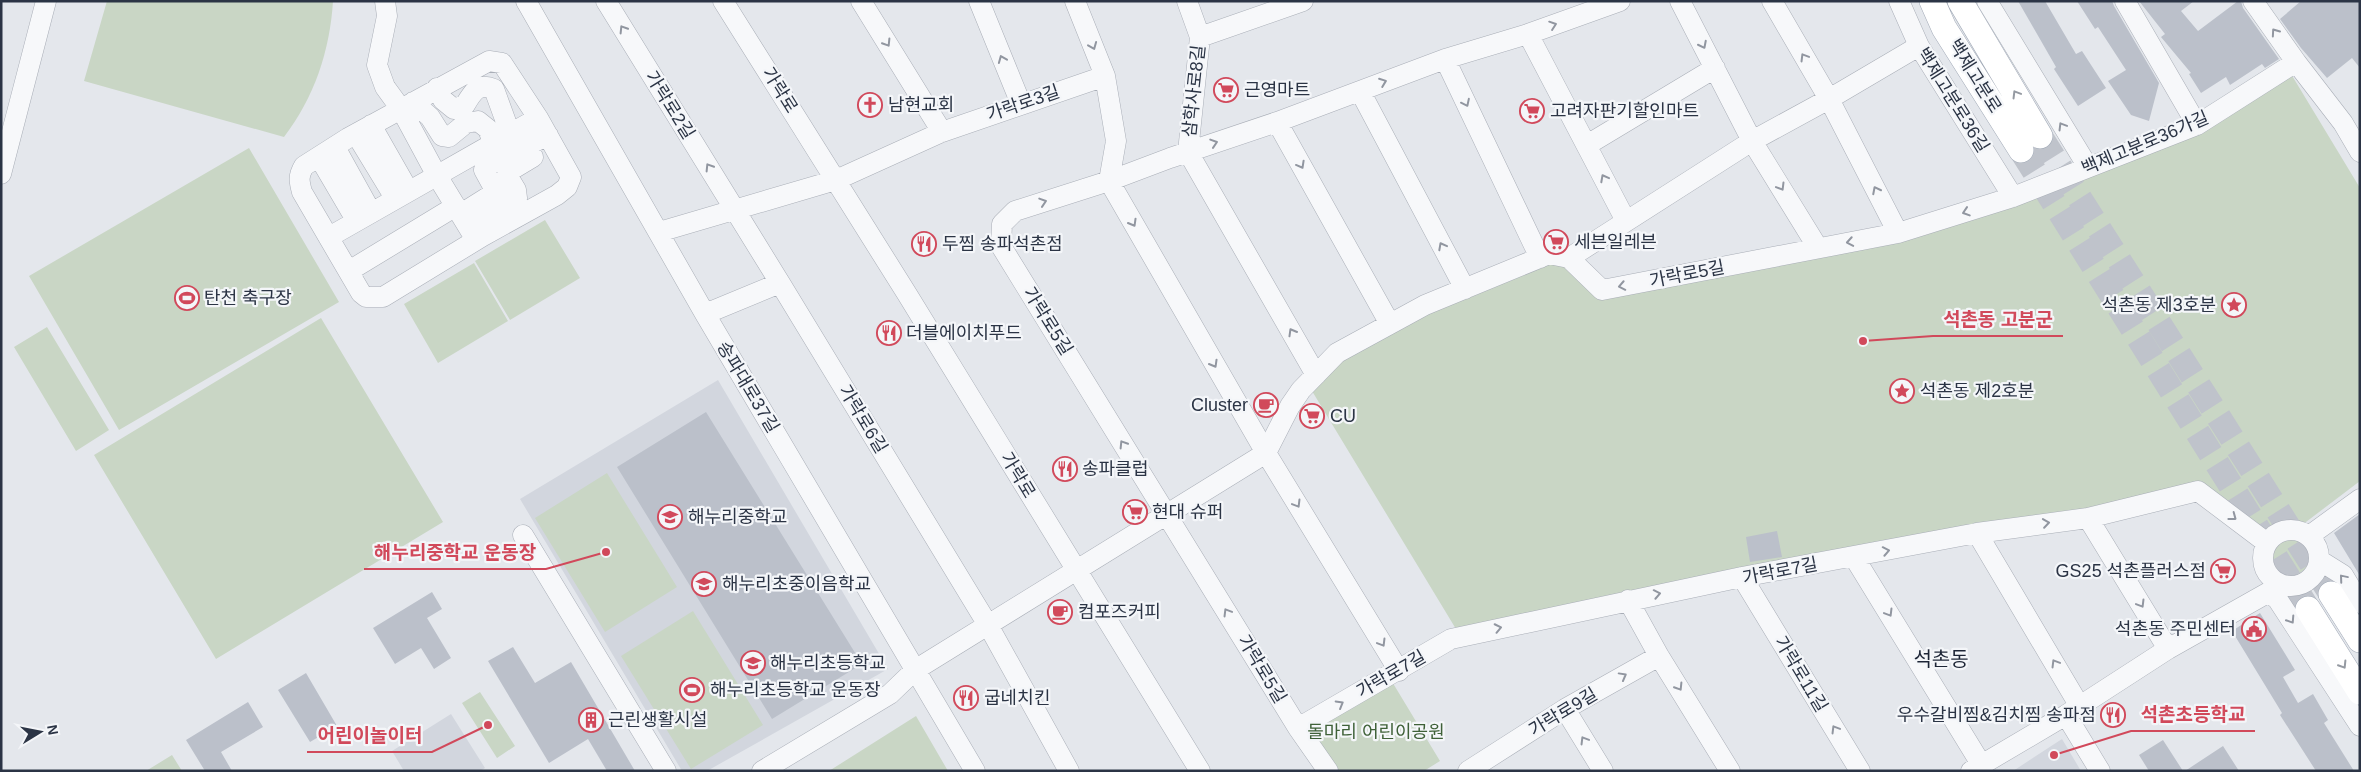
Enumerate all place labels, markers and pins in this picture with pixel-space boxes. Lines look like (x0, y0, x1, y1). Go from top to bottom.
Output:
supermarket icon: 근영마트 (1213, 77, 1239, 103)
place label: 근영마트 (1244, 80, 1310, 100)
church icon: 남현교회 (857, 92, 883, 118)
place label: 남현교회 (888, 95, 954, 115)
supermarket icon: 고려자판기할인마트 (1519, 98, 1545, 124)
place label: 고려자판기할인마트 (1550, 101, 1699, 121)
supermarket icon: 세븐일레븐 (1543, 229, 1569, 255)
restaurant icon: 두찜 송파석촌점 (911, 231, 937, 257)
place label: 세븐일레븐 (1574, 232, 1657, 252)
place label: 두찜 송파석촌점 (942, 234, 1063, 254)
sports icon: 탄천 축구장 (174, 285, 200, 311)
place label: 탄천 축구장 (204, 288, 292, 308)
place icon: 석촌동 제3호분 (2221, 292, 2247, 318)
place label: 석촌동 제3호분 (2102, 295, 2216, 315)
callout: 석촌동 고분군 (1933, 302, 2063, 336)
restaurant icon: 더블에이치푸드 (876, 320, 902, 346)
place label: 더블에이치푸드 (906, 323, 1022, 343)
place icon: 석촌동 제2호분 (1889, 378, 1915, 404)
place label: 석촌동 제2호분 (1920, 381, 2034, 401)
cafe icon: Cluster (1253, 392, 1279, 418)
place label: Cluster (1191, 395, 1248, 415)
supermarket icon: CU (1299, 403, 1325, 429)
place label: CU (1330, 406, 1356, 426)
restaurant icon: 송파클럽 (1052, 456, 1078, 482)
place label: 송파클럽 (1082, 459, 1148, 479)
supermarket icon: 현대 슈퍼 (1122, 499, 1148, 525)
place label: 현대 슈퍼 (1152, 502, 1223, 522)
school or university icon: 해누리중학교 (657, 504, 683, 530)
place label: 해누리중학교 (688, 507, 787, 527)
callout: 해누리중학교 운동장 (364, 535, 546, 569)
supermarket icon: GS25 석촌플러스점 (2210, 558, 2236, 584)
place label: GS25 석촌플러스점 (2056, 561, 2206, 581)
school or university icon: 해누리초중이음학교 (691, 571, 717, 597)
place label: 해누리초중이음학교 (722, 574, 871, 594)
cafe icon: 컴포즈커피 (1047, 599, 1073, 625)
place label: 컴포즈커피 (1078, 602, 1161, 622)
public building icon: 석촌동 주민센터 (2241, 616, 2267, 642)
place label: 석촌동 주민센터 (2115, 619, 2236, 639)
school or university icon: 해누리초등학교 (740, 650, 766, 676)
place label: 해누리초등학교 (770, 653, 886, 673)
sports icon: 해누리초등학교 운동장 (679, 677, 705, 703)
place label: 해누리초등학교 운동장 (710, 680, 881, 700)
restaurant icon: 굽네치킨 (953, 685, 979, 711)
place label: 굽네치킨 (984, 688, 1050, 708)
callout: 석촌초등학교 (2131, 697, 2255, 731)
restaurant icon: 우수갈비찜&김치찜 송파점 (2100, 702, 2126, 728)
place label: 우수갈비찜&김치찜 송파점 (1897, 705, 2096, 725)
building icon: 근린생활시설 (578, 707, 604, 733)
place label: 근린생활시설 (608, 710, 707, 730)
callout: 어린이놀이터 (307, 718, 432, 752)

